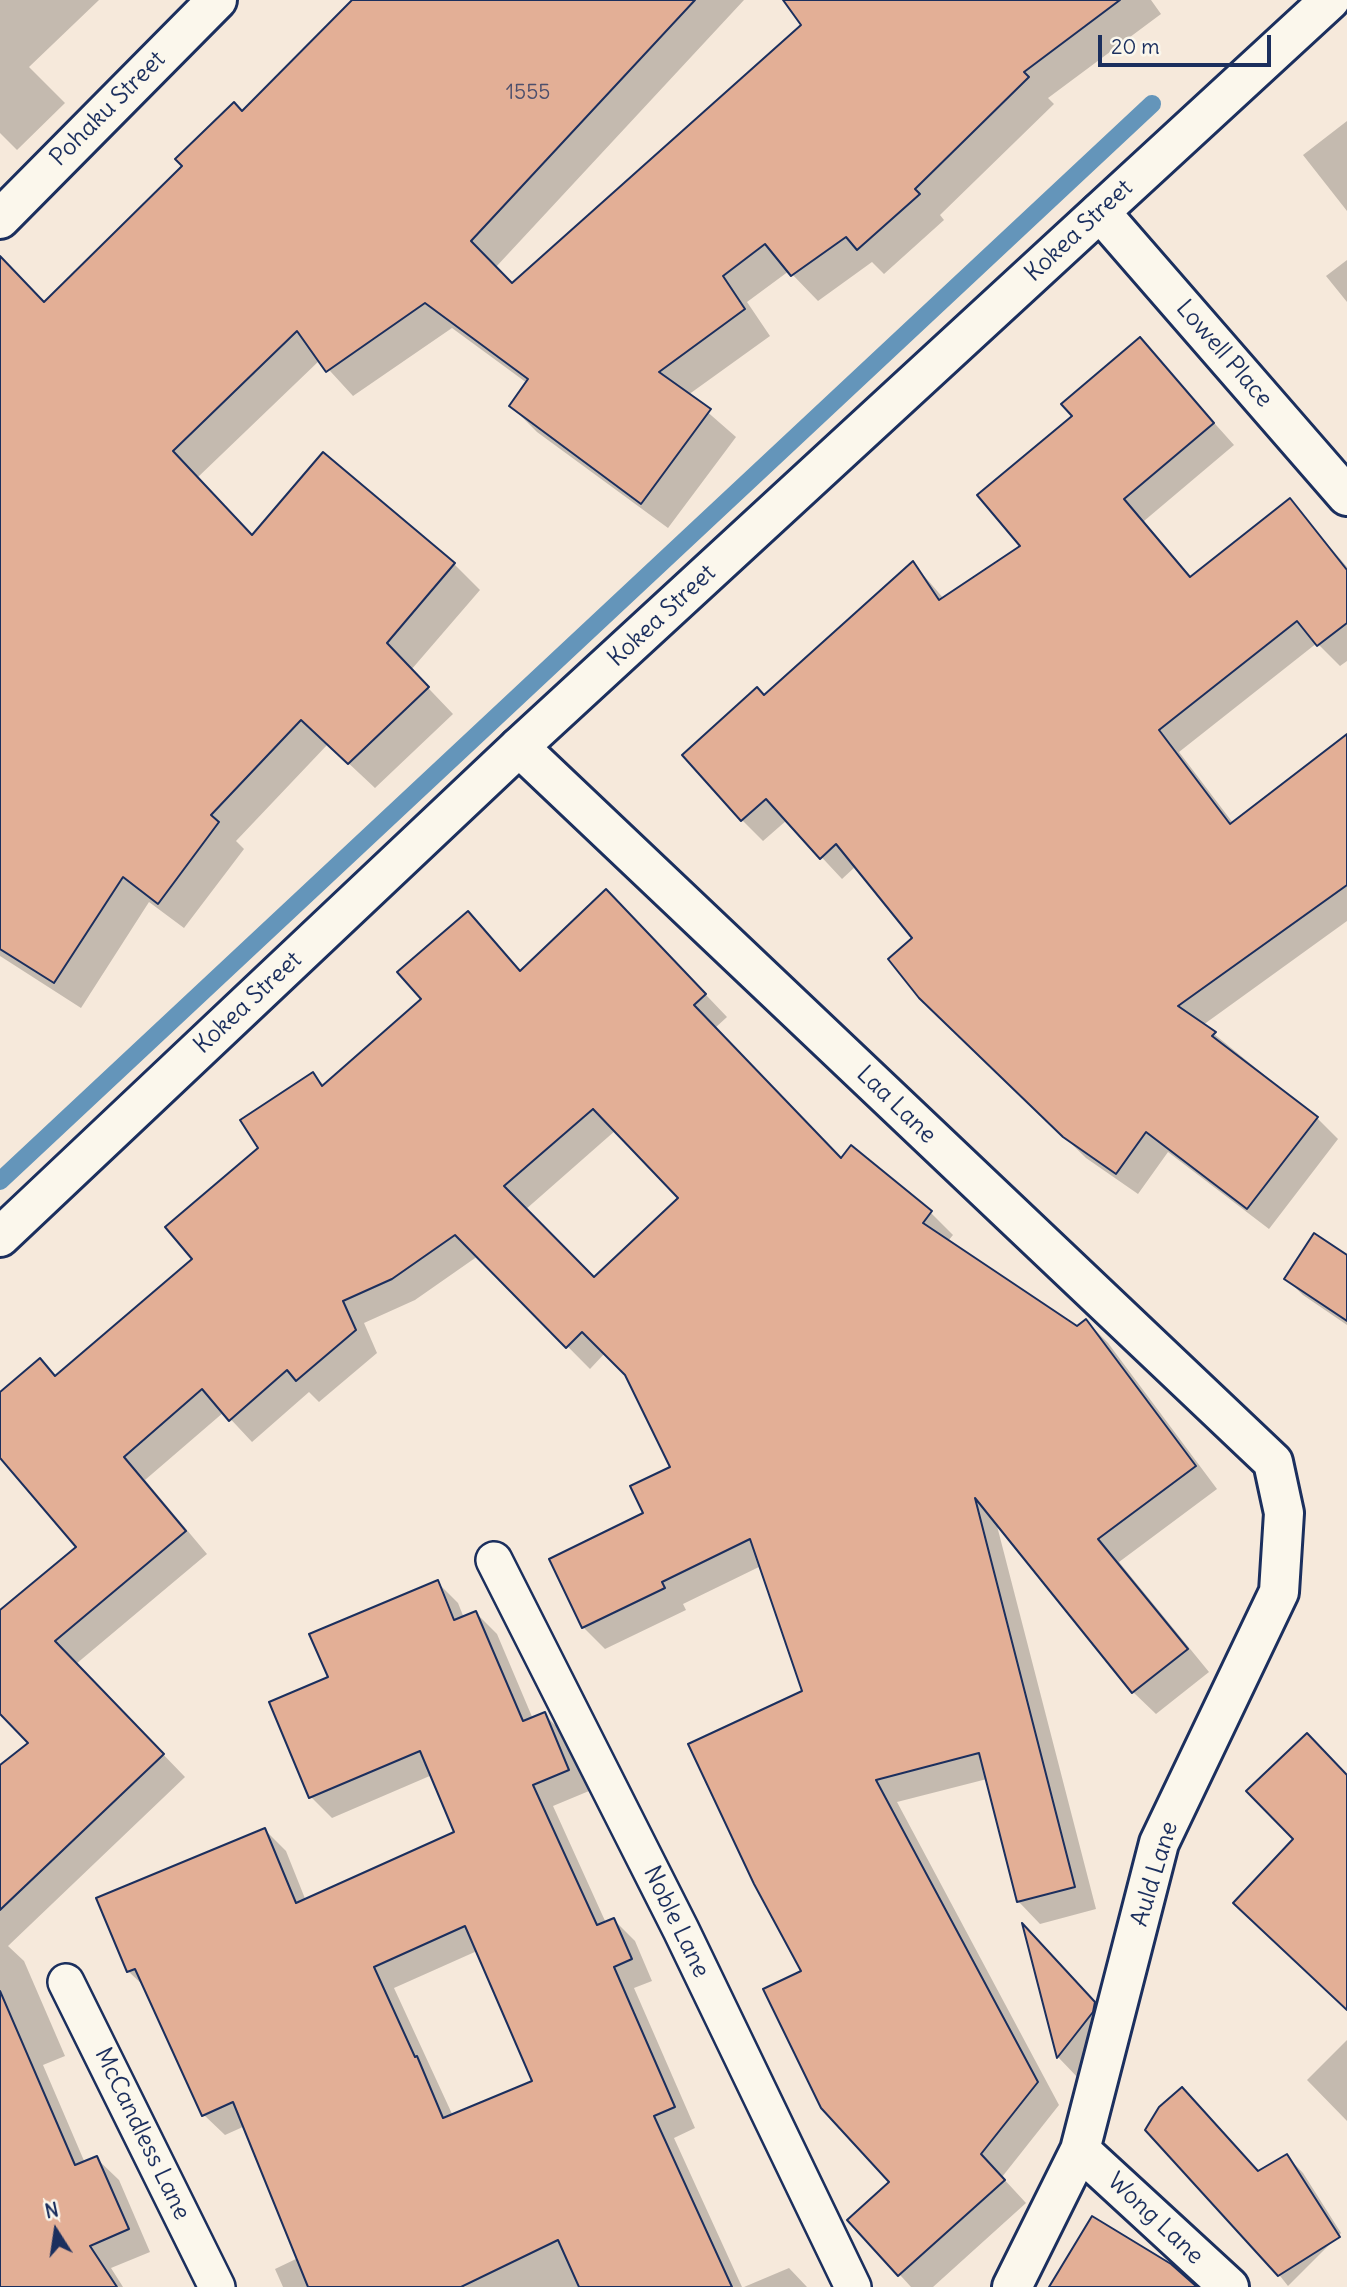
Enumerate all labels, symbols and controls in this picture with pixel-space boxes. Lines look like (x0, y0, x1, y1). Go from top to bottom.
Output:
scale bar (1102, 21, 1275, 65)
text: 20 m (1111, 33, 1160, 60)
street label: Pohaku Street (44, 45, 172, 173)
house number: 1555 (506, 80, 550, 106)
street label: Kokea Street (1019, 174, 1139, 288)
street label: Lowell Place (1170, 295, 1278, 413)
street label: Kokea Street (602, 559, 722, 673)
street label: Kokea Street (188, 946, 308, 1060)
street label: Laa Lane (850, 1060, 942, 1150)
street label: Auld Lane (1125, 1818, 1185, 1930)
street label: Noble Lane (637, 1862, 715, 1982)
street label: McCandless Lane (88, 2043, 196, 2225)
street label: Wong Lane (1101, 2167, 1209, 2271)
north arrow (21, 2196, 91, 2266)
text: N (43, 2197, 61, 2224)

